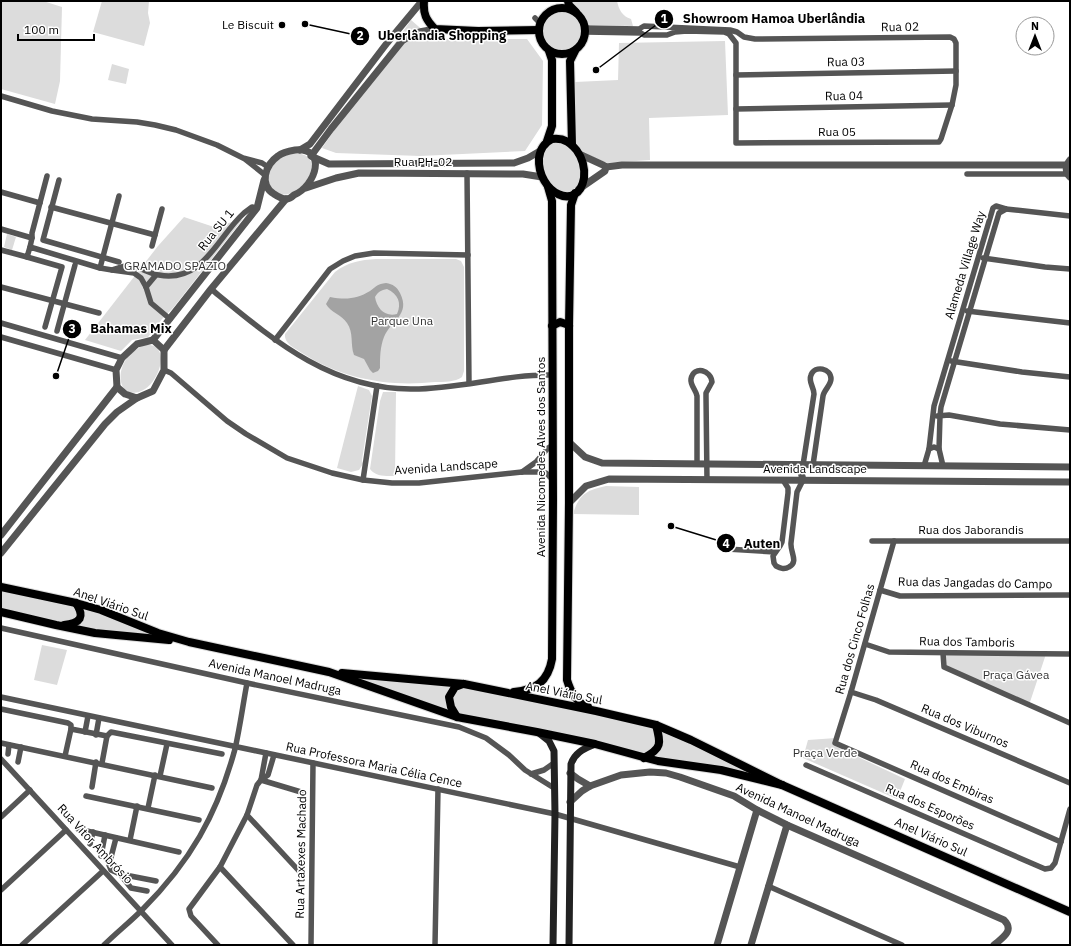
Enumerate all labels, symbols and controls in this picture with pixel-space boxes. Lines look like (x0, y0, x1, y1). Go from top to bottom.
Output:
callout: Showroom Hamoa Uberlândia (654, 6, 873, 31)
text: Showroom Hamoa Uberlândia (683, 10, 865, 27)
text: 1 (660, 11, 668, 26)
scale bar (18, 16, 94, 42)
north arrow (1015, 16, 1055, 56)
place label: Le Biscuit (222, 17, 274, 32)
street label: Rua 02 (881, 19, 919, 34)
text: N (1031, 19, 1039, 33)
marker: Le Biscuit (277, 20, 287, 30)
text: 100 m (24, 22, 59, 37)
callout: Uberlândia Shopping (350, 23, 514, 48)
text: Uberlândia Shopping (378, 27, 507, 44)
text: 2 (356, 28, 364, 43)
street label: Rua 03 (827, 54, 865, 69)
street label: Rua 04 (825, 88, 863, 103)
street label: Rua 05 (818, 124, 856, 139)
street label: Rua PH-02 (394, 154, 452, 169)
street label: Rua SU 1 (194, 206, 237, 253)
street label: Alameda Village Way (941, 209, 988, 321)
park label: GRAMADO SPAZIO (124, 258, 226, 273)
park label: Parque Una (371, 313, 434, 328)
callout: Bahamas Mix (62, 316, 180, 341)
text: Bahamas Mix (90, 320, 172, 337)
text: 3 (68, 321, 76, 336)
street label: Avenida Nicomedes Alves dos Santos (533, 357, 548, 557)
street label: Avenida Landscape (394, 455, 499, 478)
street label: Avenida Landscape (763, 461, 867, 476)
street label: Rua dos Jaborandis (918, 522, 1024, 537)
callout: Auten (716, 531, 788, 556)
text: Auten (744, 535, 780, 552)
text: 4 (722, 536, 730, 551)
street label: Rua das Jangadas do Campo (898, 574, 1053, 591)
street label: Rua dos Cinco Folhas (832, 582, 878, 696)
street label: Anel Viário Sul (72, 584, 150, 623)
street label: Rua dos Tamboris (919, 633, 1015, 650)
street label: Avenida Manoel Madruga (207, 655, 343, 698)
park label: Praça Gávea (983, 667, 1050, 682)
street label: Anel Viário Sul (524, 678, 604, 707)
street label: Rua dos Viburnos (919, 700, 1012, 751)
street label: Rua Professora Maria Célia Cence (285, 738, 464, 791)
park label: Praça Verde (793, 745, 858, 760)
street label: Rua dos Embiras (908, 756, 997, 807)
street label: Avenida Manoel Madruga (734, 779, 863, 850)
street label: Rua dos Esporões (883, 780, 977, 833)
street label: Rua Artaxexes Machado (292, 789, 309, 919)
street label: Rua Vitor Ambrósio (54, 801, 136, 887)
street label: Anel Viário Sul (893, 814, 970, 859)

